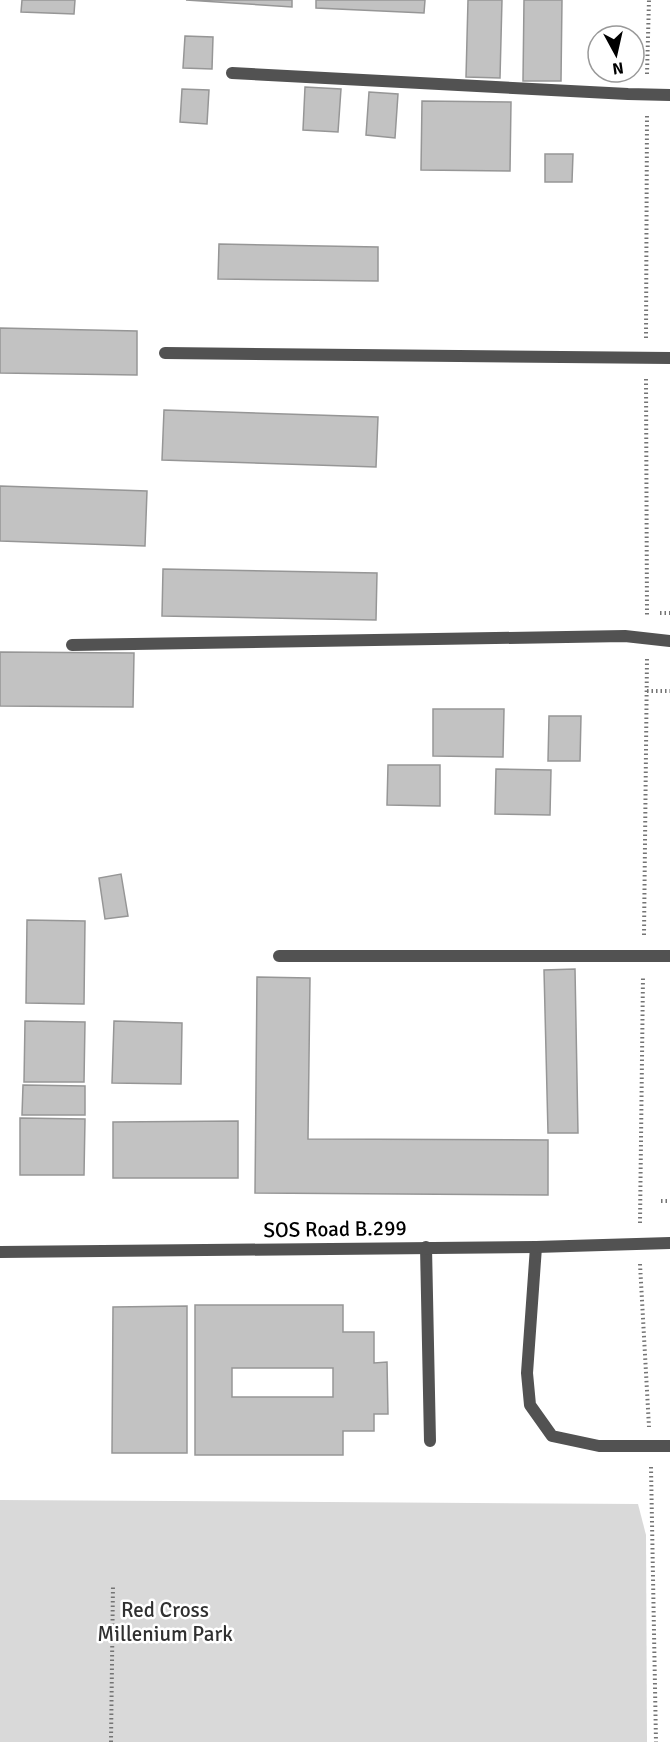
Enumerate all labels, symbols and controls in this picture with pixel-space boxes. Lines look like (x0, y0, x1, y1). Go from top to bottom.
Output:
north arrow (586, 24, 646, 84)
text: N (611, 57, 625, 79)
street label: SOS Road B.299 (263, 1215, 407, 1243)
park label: Red Cross Millenium Park (97, 1597, 233, 1647)

